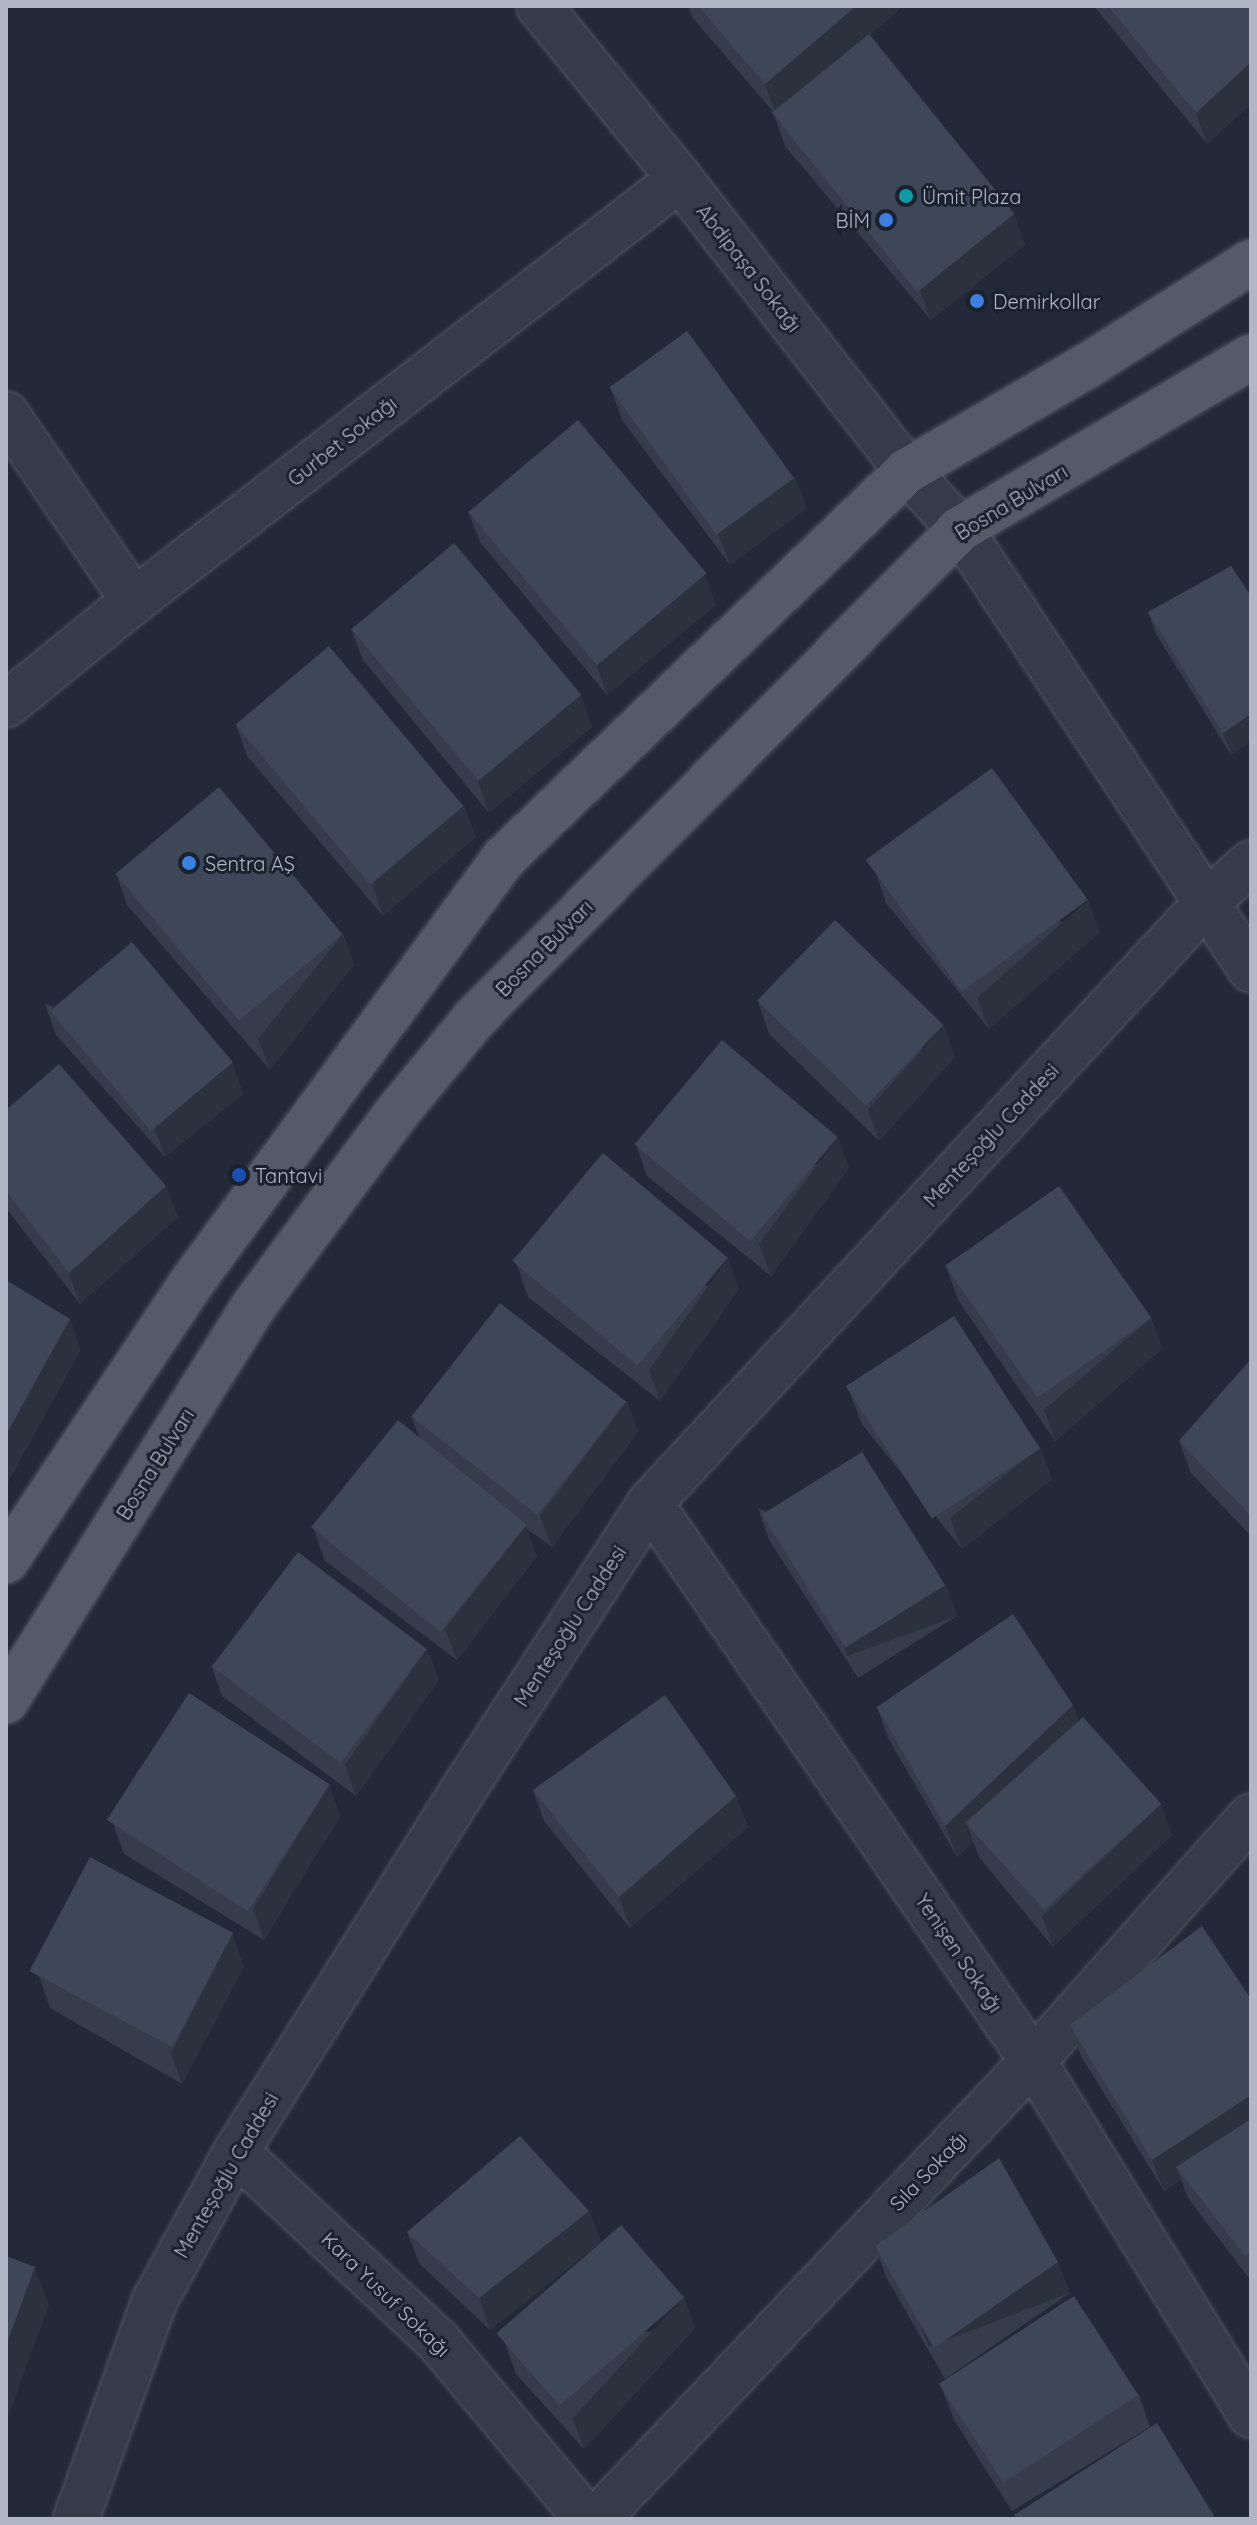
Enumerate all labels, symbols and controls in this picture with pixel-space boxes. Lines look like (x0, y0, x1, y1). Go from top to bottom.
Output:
place label: Ümit Plaza (922, 184, 1021, 208)
marker: Ümit Plaza (897, 187, 915, 205)
street label: Abdipaşa Sokağı (692, 199, 806, 337)
place label: BİM (835, 208, 870, 232)
marker: BİM (877, 211, 895, 229)
place label: Demirkollar (993, 289, 1100, 313)
marker: Demirkollar (968, 292, 986, 310)
street label: Gurbet Sokağı (283, 391, 401, 491)
street label: Bosna Bulvarı (951, 459, 1071, 545)
place label: Sentra AŞ (205, 851, 295, 875)
marker: Sentra AŞ (180, 854, 198, 872)
street label: Bosna Bulvarı (491, 895, 597, 1001)
street label: Menteşoğlu Caddesi (918, 1058, 1064, 1212)
place label: Tantavi (255, 1163, 322, 1187)
marker: Tantavi (230, 1166, 248, 1184)
street label: Bosna Bulvarı (111, 1404, 199, 1524)
street label: Menteşoğlu Caddesi (509, 1541, 631, 1711)
street label: Yenişen Sokağı (910, 1889, 1008, 2017)
street label: Menteşoğlu Caddesi (169, 2088, 283, 2262)
street label: Sıla Sokağı (884, 2127, 972, 2215)
street label: Kara Yusuf Sokağı (317, 2227, 455, 2361)

